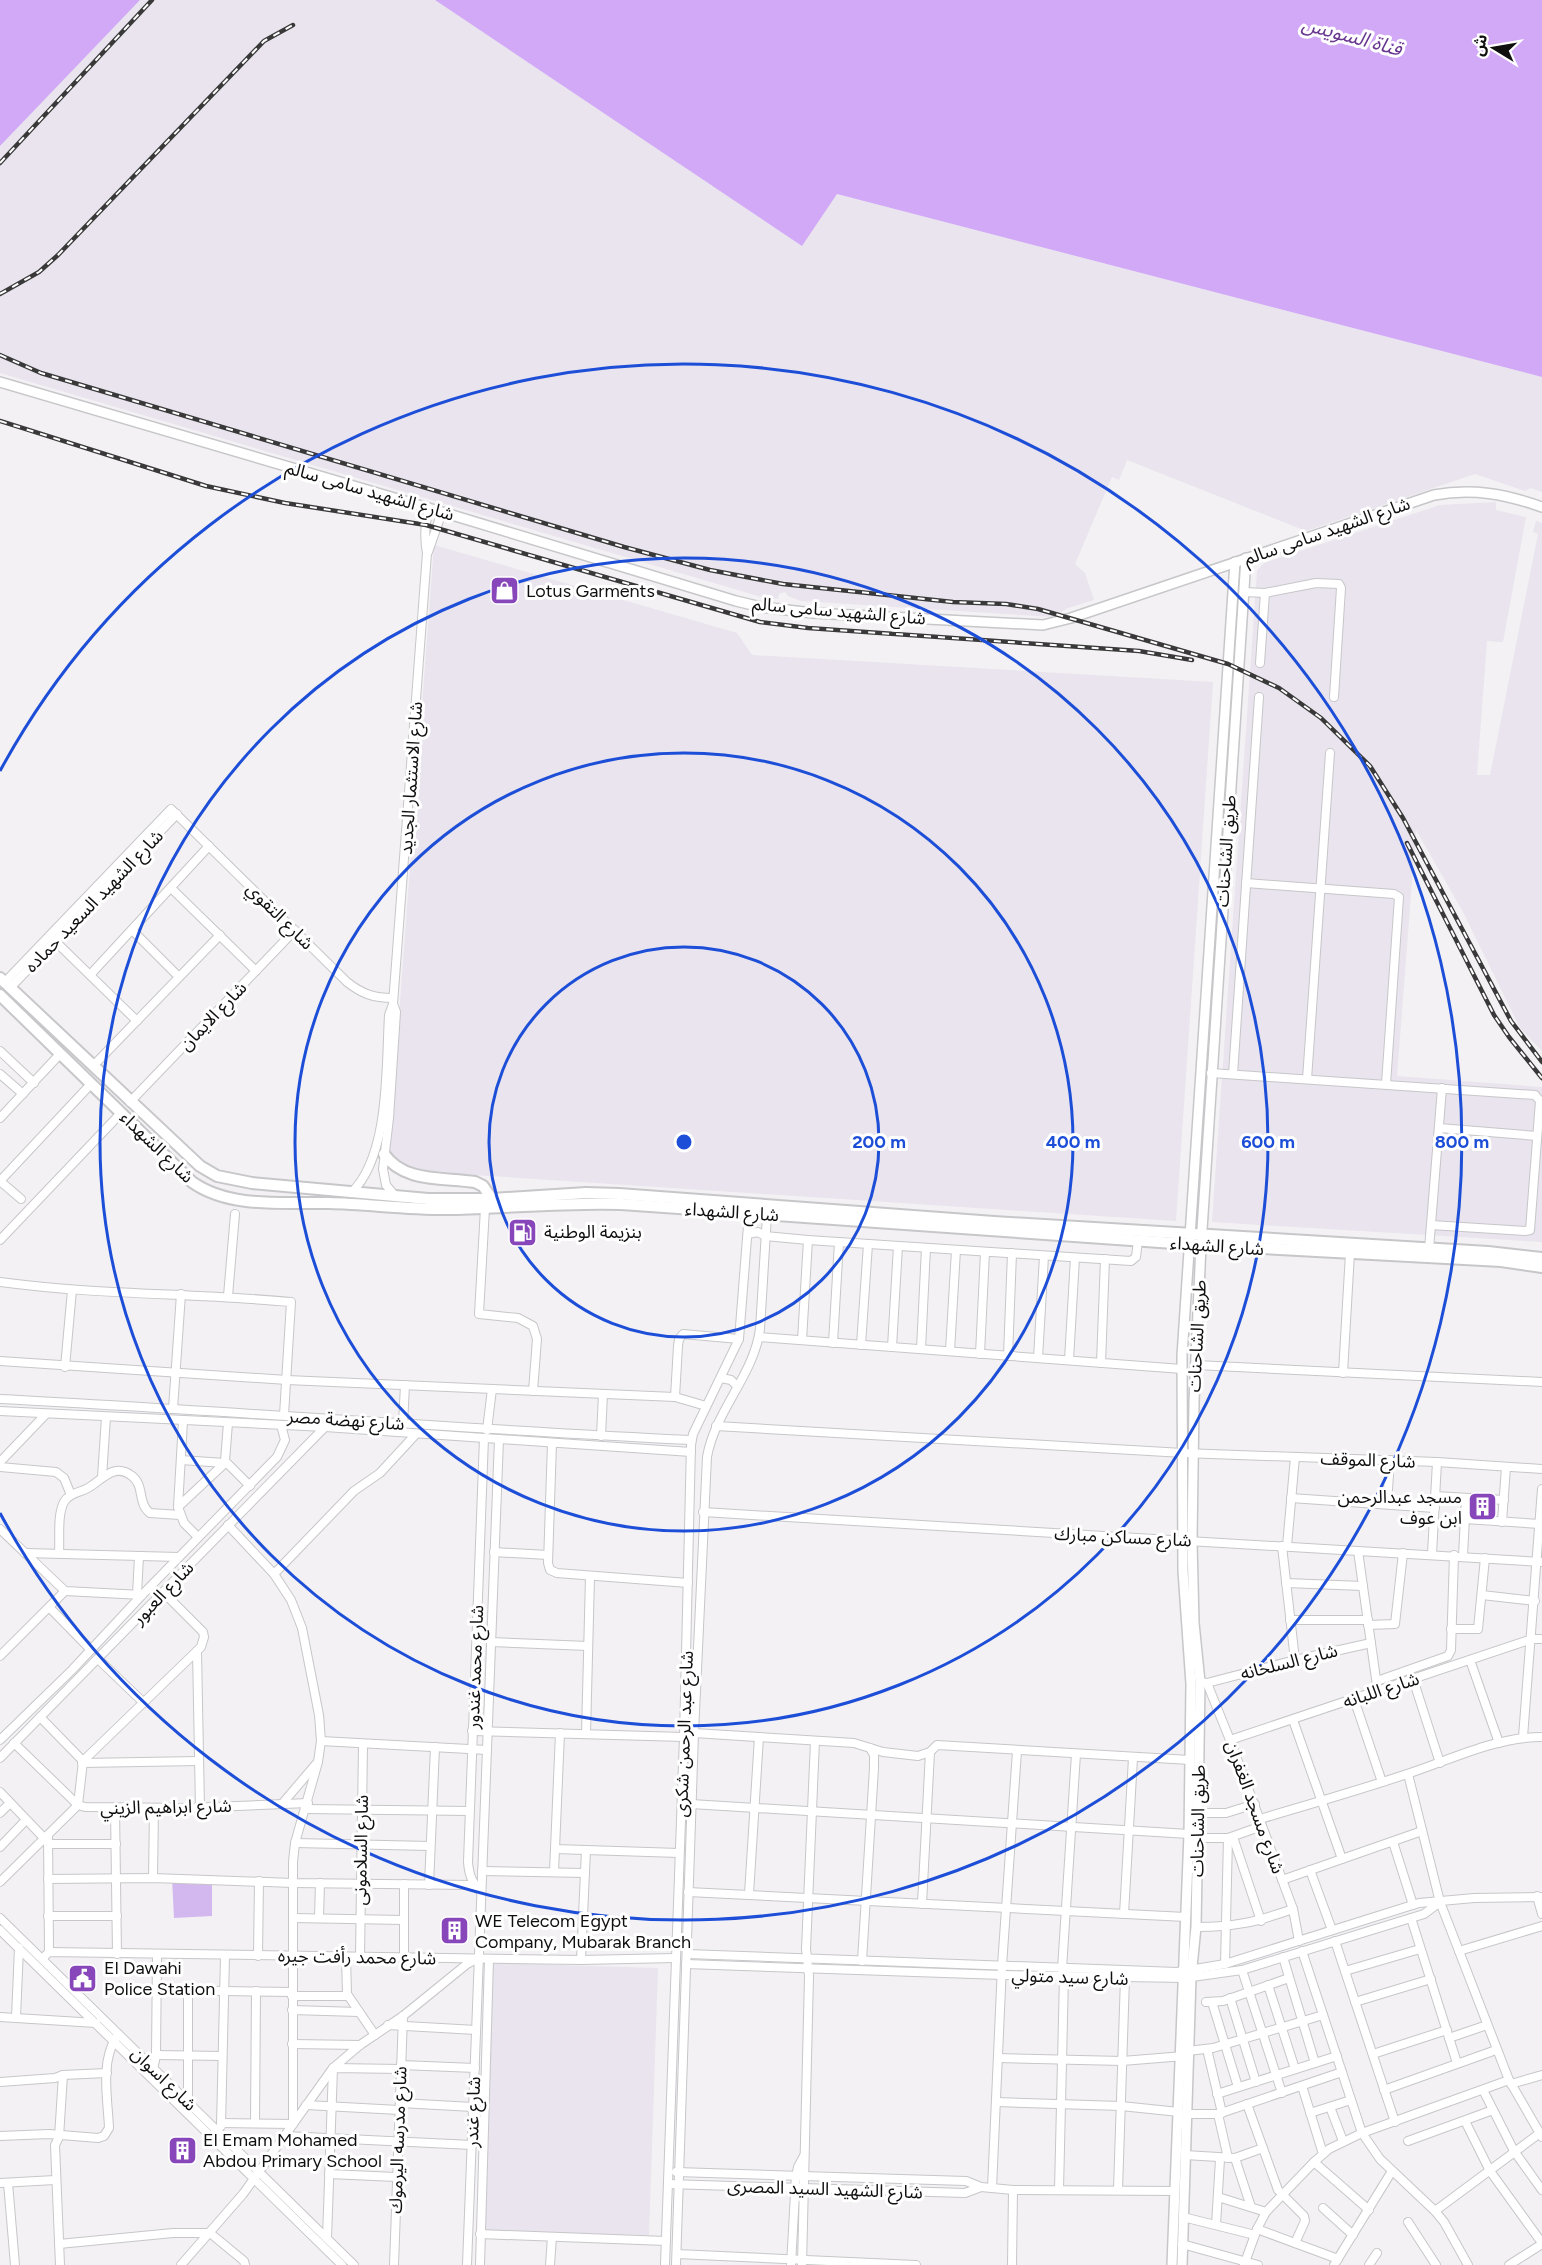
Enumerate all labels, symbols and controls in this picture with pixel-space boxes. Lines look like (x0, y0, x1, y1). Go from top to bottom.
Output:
water label: قناة السويس (1299, 11, 1406, 61)
north arrow (1464, 18, 1524, 78)
text: ش (1468, 33, 1491, 58)
street label: شارع الشهيد سامى سالم (282, 456, 457, 528)
street label: شارع الشهيد سامى سالم (1241, 492, 1414, 573)
shop icon: Lotus Garments (489, 575, 521, 607)
place label: Lotus Garments (526, 580, 655, 602)
street label: شارع الشهيد سامى سالم (751, 592, 927, 633)
street label: شارع الاستثمار الجديد (395, 701, 430, 856)
street label: طريق الشاحنات (1211, 794, 1241, 908)
street label: شارع الشهيد السعيد حماده (20, 825, 170, 979)
street label: شارع التقوي (240, 878, 318, 956)
street label: شارع الايمان (175, 977, 254, 1057)
street label: شارع الشهداء (113, 1106, 199, 1190)
text: 200 m (852, 1131, 906, 1153)
text: 400 m (1046, 1131, 1100, 1153)
text: 600 m (1241, 1131, 1295, 1153)
text: 800 m (1435, 1131, 1489, 1153)
centre of rings (674, 1132, 694, 1152)
street label: شارع الشهداء (684, 1198, 780, 1229)
fuel station icon: بنزيمة الوطنية (507, 1216, 539, 1248)
place label: بنزيمة الوطنية (544, 1221, 642, 1243)
street label: شارع الشهداء (1169, 1232, 1265, 1263)
street label: طريق الشاحنات (1183, 1279, 1211, 1393)
street label: شارع نهضة مصر (285, 1405, 405, 1438)
street label: شارع الموقف (1320, 1447, 1416, 1476)
place label: مسجد عبدالرحمن ابن عوف (1337, 1486, 1462, 1529)
building icon: مسجد عبدالرحمن ابن عوف (1467, 1491, 1499, 1523)
street label: شارع مساكن مبارك (1054, 1522, 1192, 1555)
street label: شارع العبور (127, 1557, 201, 1632)
street label: شارع محمد غندور (462, 1604, 491, 1731)
street label: شارع السلخانه (1238, 1639, 1341, 1688)
street label: شارع عبد الرحمن شكرى (670, 1650, 701, 1818)
street label: شارع اللبانه (1340, 1667, 1423, 1716)
street label: شارع مسجد الغفران (1218, 1737, 1289, 1878)
street label: طريق الشاحنات (1186, 1765, 1210, 1877)
street label: شارع ابراهيم الزيني (100, 1795, 232, 1822)
street label: شارع السلامونى (349, 1795, 376, 1906)
place label: WE Telecom Egypt Company, Mubarak Branch (475, 1910, 691, 1953)
building icon: WE Telecom Egypt Company, Mubarak Branch (438, 1915, 470, 1947)
street label: شارع محمد رأفت جيره (278, 1944, 436, 1972)
place label: El Dawahi Police Station (104, 1957, 215, 2000)
public building icon: El Dawahi Police Station (67, 1962, 99, 1994)
street label: شارع سيد متولي (1011, 1964, 1129, 1993)
street label: شارع اسوان (124, 2042, 202, 2118)
street label: شارع مدرسه اليرموك (384, 2066, 415, 2214)
street label: شارع غندر (461, 2076, 488, 2149)
place label: El Emam Mohamed Abdou Primary School (203, 2129, 382, 2172)
building icon: El Emam Mohamed Abdou Primary School (166, 2134, 198, 2166)
street label: شارع الشهيد السيد المصرى (727, 2175, 923, 2206)

